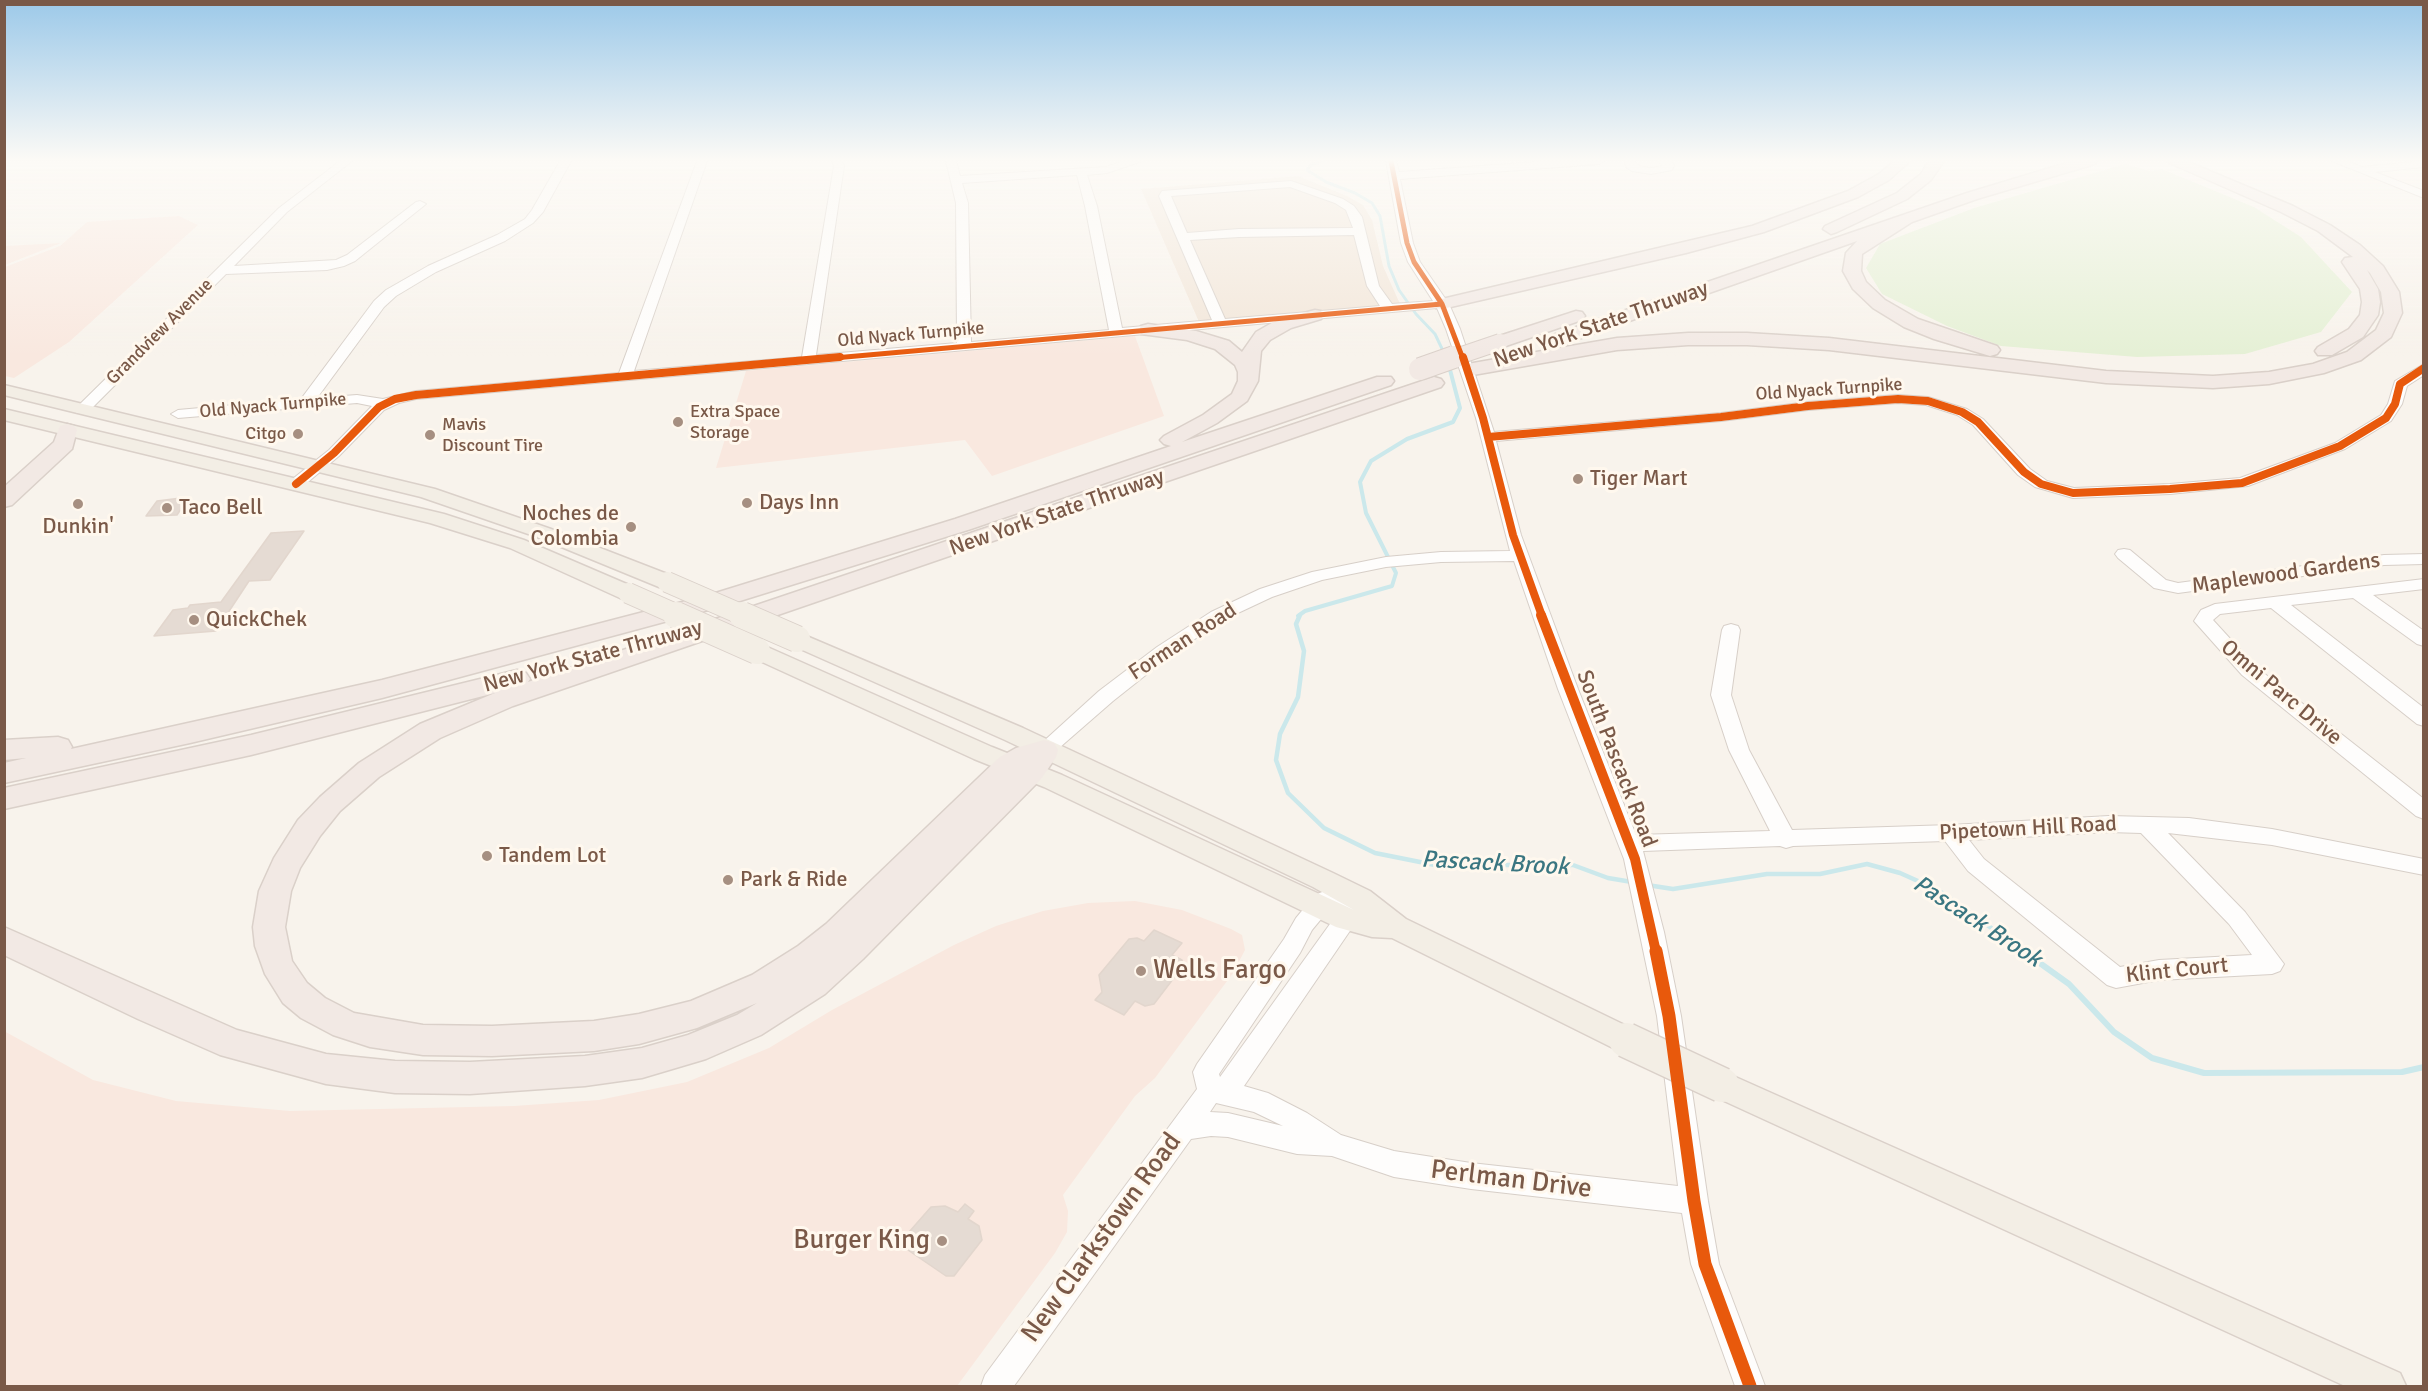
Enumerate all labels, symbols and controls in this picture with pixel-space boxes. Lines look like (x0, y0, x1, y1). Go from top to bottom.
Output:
street label: Grandview Avenue (102, 274, 218, 390)
street label: New York State Thruway (1490, 276, 1712, 374)
street label: Old Nyack Turnpike (837, 318, 985, 352)
street label: Old Nyack Turnpike (1755, 374, 1903, 406)
street label: Old Nyack Turnpike (199, 389, 347, 423)
place label: Extra Space Storage (690, 401, 780, 444)
place label: Mavis Discount Tire (442, 414, 543, 456)
marker: Extra Space Storage (671, 415, 685, 429)
place label: Citgo (245, 423, 286, 445)
marker: Citgo (291, 427, 305, 441)
marker: Mavis Discount Tire (423, 428, 437, 442)
street label: New York State Thruway (946, 464, 1168, 562)
place label: Tiger Mart (1590, 466, 1688, 492)
marker: Tiger Mart (1571, 472, 1585, 486)
place label: Days Inn (759, 490, 839, 516)
place label: Taco Bell (179, 495, 263, 521)
marker: Days Inn (740, 496, 754, 510)
marker: Dunkin' (71, 497, 85, 511)
marker: Taco Bell (160, 501, 174, 515)
place label: Noches de Colombia (522, 501, 619, 552)
place label: Dunkin' (42, 514, 114, 540)
marker: Noches de Colombia (624, 520, 638, 534)
street label: Maplewood Gardens (2190, 548, 2382, 600)
street label: Forman Road (1124, 597, 1242, 687)
place label: QuickChek (206, 607, 307, 633)
marker: QuickChek (187, 613, 201, 627)
street label: New York State Thruway (481, 615, 705, 699)
street label: Omni Parc Drive (2215, 635, 2347, 751)
street label: South Pascack Road (1570, 667, 1662, 851)
street label: Pipetown Hill Road (1938, 811, 2118, 847)
place label: Tandem Lot (499, 843, 606, 869)
water label: Pascack Brook (1421, 846, 1569, 882)
marker: Tandem Lot (480, 849, 494, 863)
place label: Park & Ride (740, 867, 848, 893)
water label: Pascack Brook (1907, 870, 2047, 974)
marker: Park & Ride (721, 873, 735, 887)
street label: Klint Court (2124, 952, 2230, 990)
place label: Wells Fargo (1153, 955, 1287, 987)
marker: Wells Fargo (1134, 964, 1148, 978)
street label: New Clarkstown Road (1015, 1127, 1189, 1349)
street label: Perlman Drive (1429, 1154, 1593, 1206)
place label: Burger King (793, 1225, 930, 1257)
marker: Burger King (935, 1234, 949, 1248)

